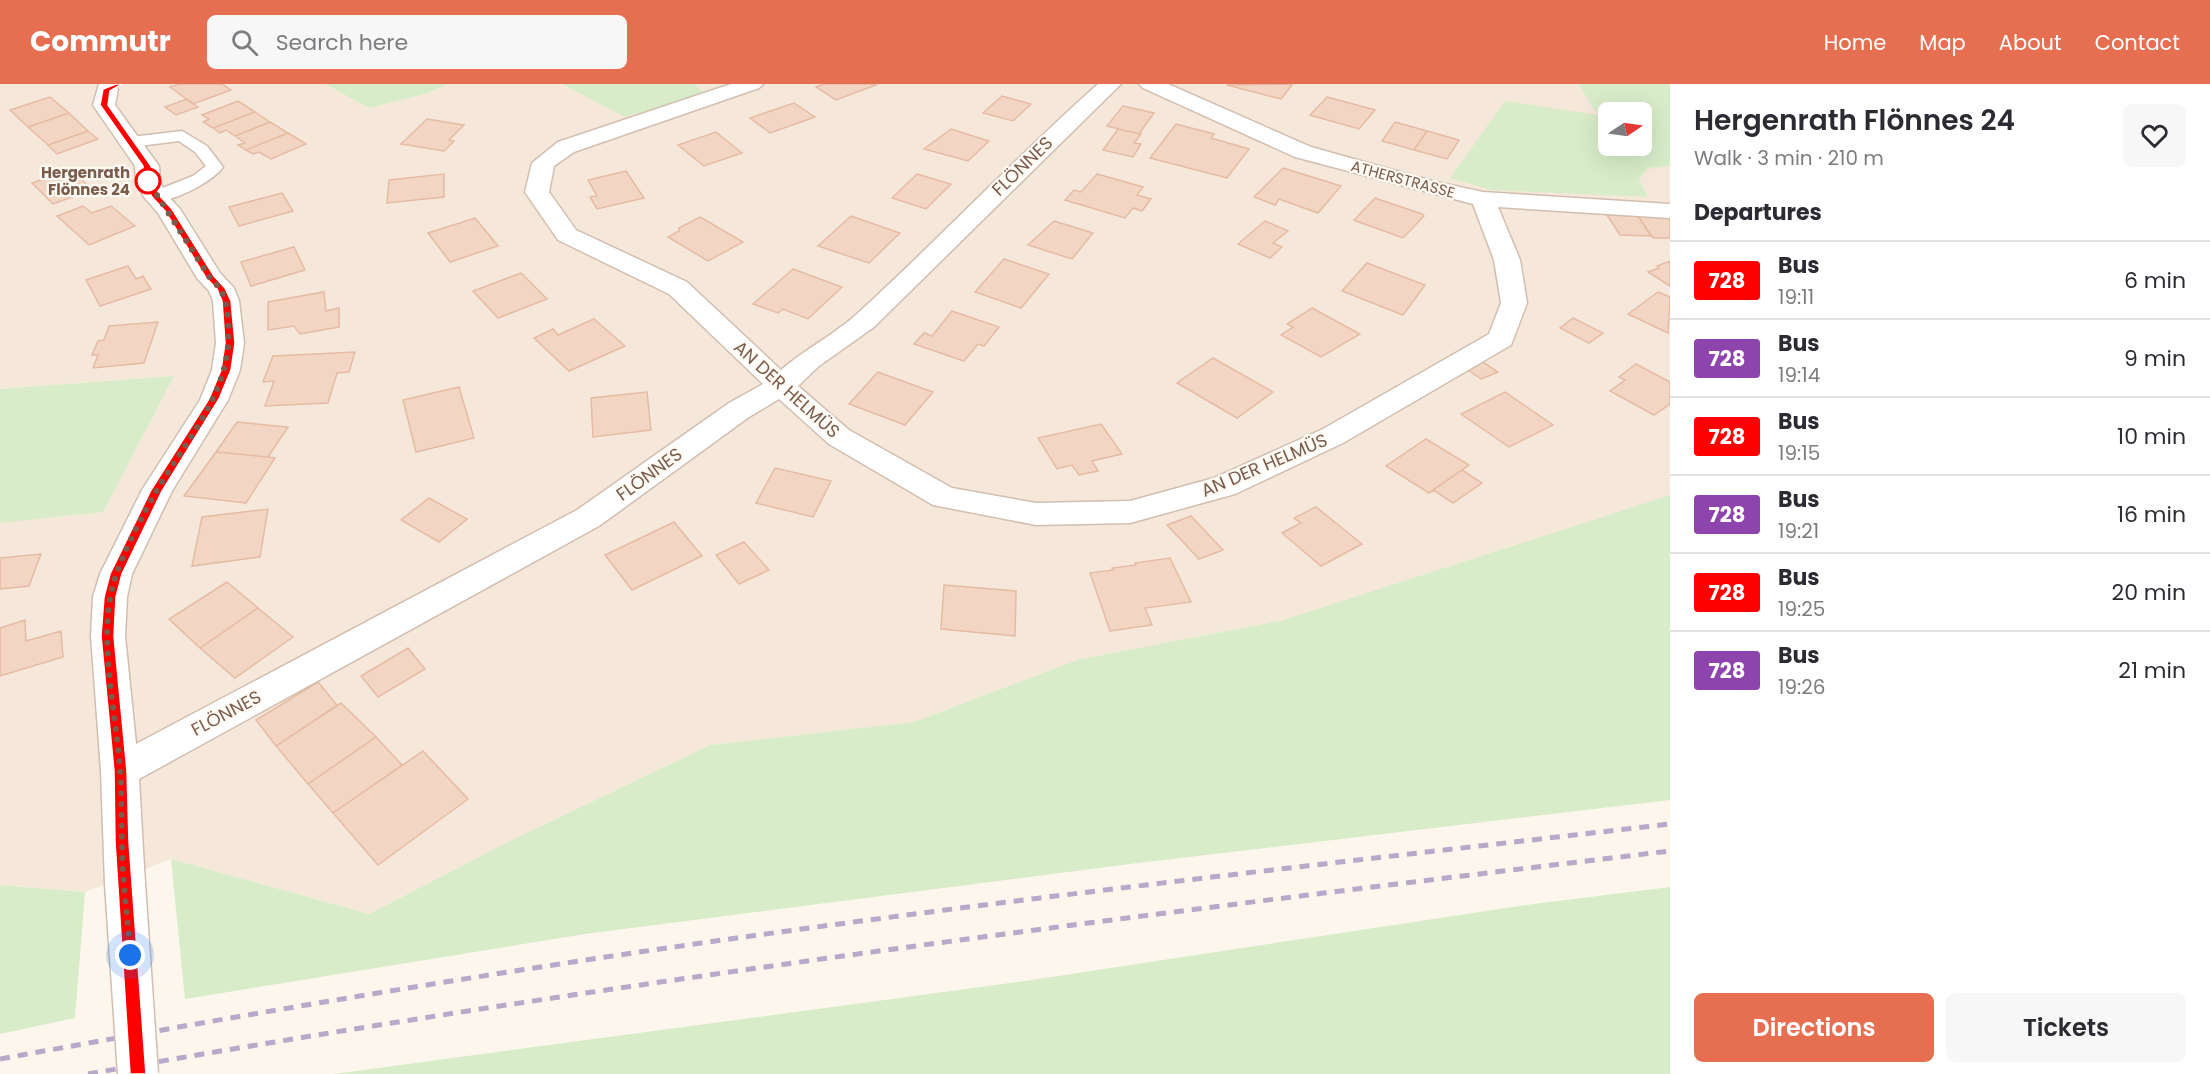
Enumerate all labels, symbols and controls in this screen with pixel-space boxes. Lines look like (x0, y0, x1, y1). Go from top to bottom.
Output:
search box (207, 15, 627, 69)
text: Commutr (30, 22, 171, 61)
icon: search (228, 26, 261, 59)
text: Search here (276, 27, 408, 58)
text: Home (1824, 28, 1886, 57)
text: Map (1919, 28, 1966, 57)
text: About (1999, 28, 2062, 57)
text: Contact (2095, 28, 2180, 57)
text: Hergenrath Flönnes 24 (1694, 101, 2015, 140)
north arrow (1598, 102, 1652, 156)
map controls (1598, 102, 1652, 156)
button: heart (2123, 104, 2186, 167)
street label: FLÖNNES (986, 131, 1058, 201)
text: Walk · 3 min · 210 m (1694, 144, 1884, 172)
street label: ATHERSTRASSE (1349, 155, 1457, 203)
place label: Hergenrath Flönnes 24 (41, 162, 130, 200)
marker: Hergenrath Flönnes 24 (135, 168, 161, 194)
text: Departures (1694, 197, 1822, 228)
text: Bus (1778, 250, 1820, 281)
text: 6 min (2124, 265, 2186, 296)
text: 728 (1709, 266, 1745, 295)
text: 19:11 (1778, 283, 1814, 311)
text: Bus (1778, 328, 1820, 359)
street label: AN DER HELMÜS (728, 335, 846, 443)
text: 9 min (2124, 343, 2186, 374)
text: 728 (1709, 344, 1745, 373)
text: 19:14 (1778, 361, 1820, 389)
text: Bus (1778, 406, 1820, 437)
text: 10 min (2117, 421, 2186, 452)
text: 728 (1709, 422, 1745, 451)
street label: AN DER HELMÜS (1197, 427, 1331, 503)
text: 19:15 (1778, 439, 1820, 467)
street label: FLÖNNES (611, 442, 687, 506)
text: Bus (1778, 484, 1820, 515)
text: 16 min (2117, 499, 2186, 530)
text: 728 (1709, 500, 1745, 529)
text: 19:21 (1778, 517, 1819, 545)
text: Bus (1778, 562, 1820, 593)
text: 20 min (2112, 577, 2186, 608)
text: 728 (1709, 578, 1745, 607)
text: 19:25 (1778, 595, 1825, 623)
text: Bus (1778, 640, 1820, 671)
text: 21 min (2118, 655, 2186, 686)
text: 728 (1709, 656, 1745, 685)
text: 19:26 (1778, 673, 1825, 701)
street label: FLÖNNES (187, 684, 265, 742)
your location (115, 940, 145, 970)
button: Directions (1694, 993, 1934, 1062)
button: Tickets (1946, 993, 2186, 1062)

